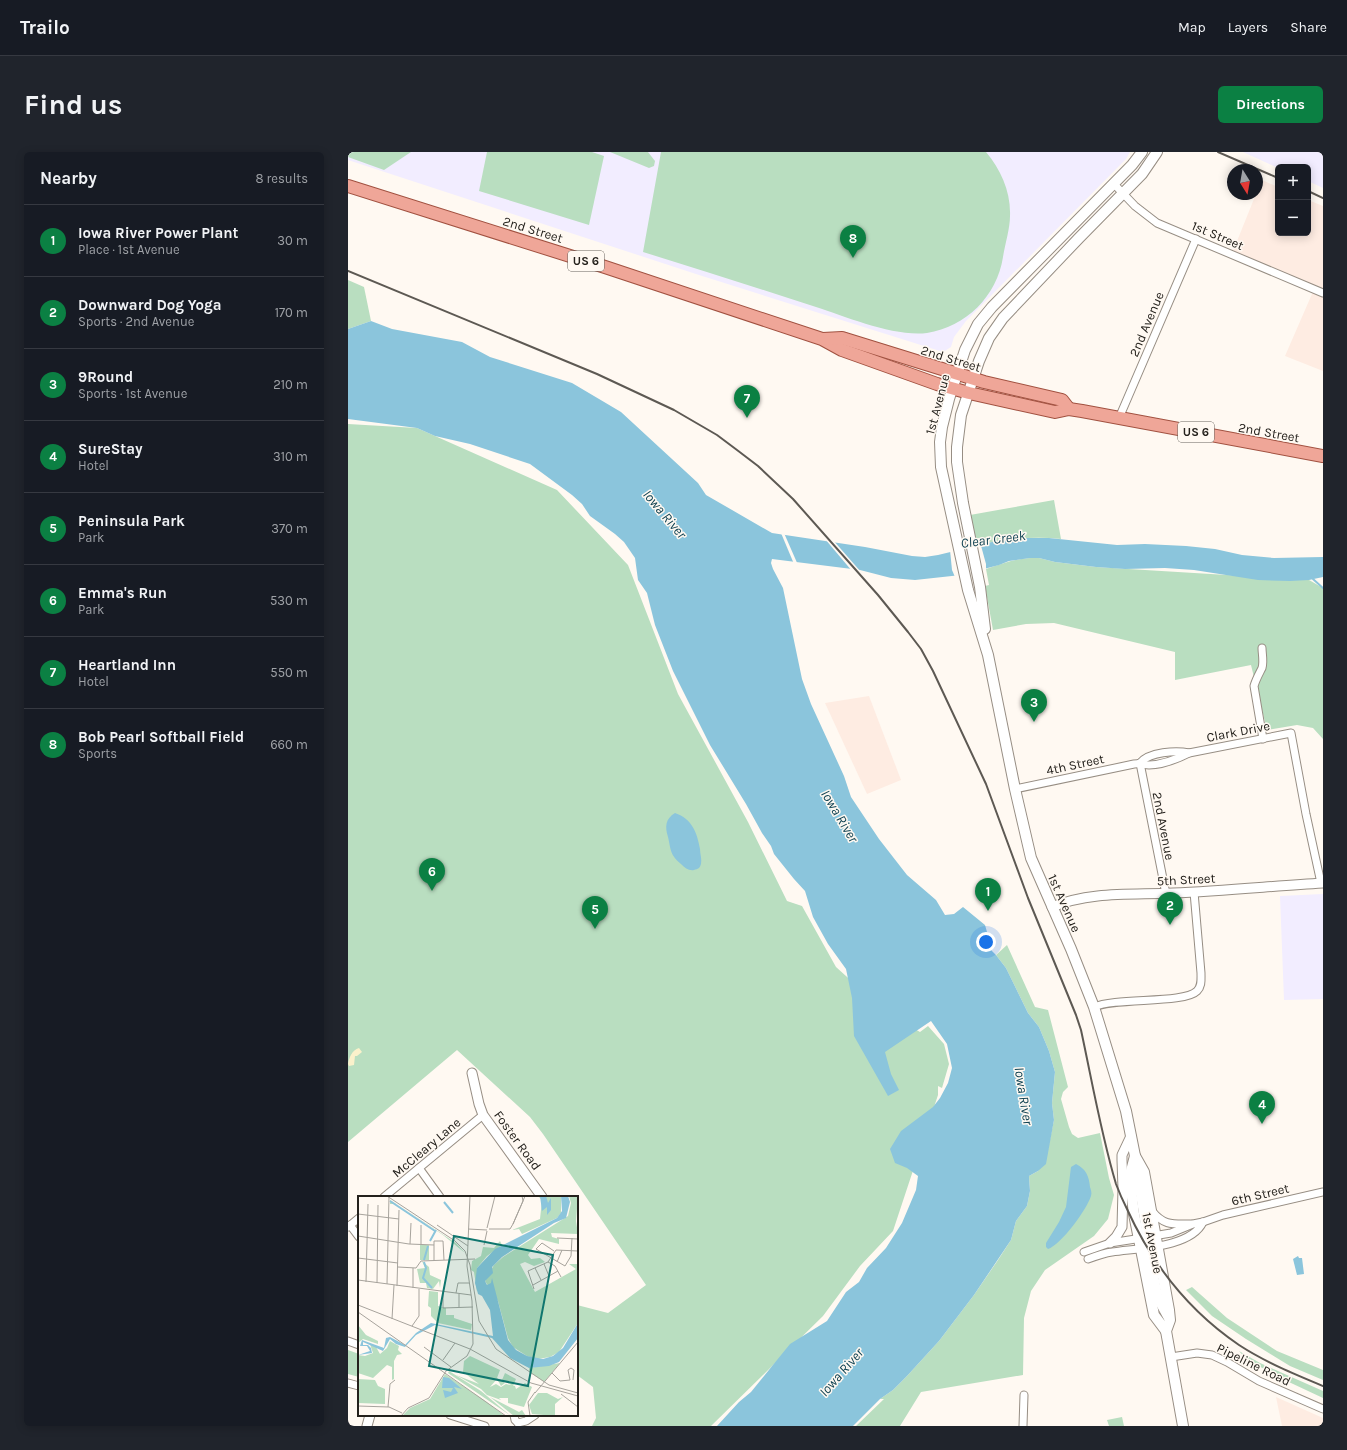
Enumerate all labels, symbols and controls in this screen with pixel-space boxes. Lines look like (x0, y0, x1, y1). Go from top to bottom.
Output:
text: Trailo (20, 17, 70, 39)
text: Map (1178, 19, 1206, 36)
text: Layers (1228, 19, 1268, 36)
text: Share (1290, 19, 1327, 36)
button: Directions (1218, 86, 1323, 123)
text: Find us (24, 88, 123, 121)
north arrow (1227, 164, 1263, 200)
map controls (1275, 164, 1311, 236)
button: + (1275, 164, 1311, 200)
text: Nearby (40, 168, 97, 188)
text: 8 results (255, 171, 308, 186)
button: − (1275, 200, 1311, 236)
street label: 2nd Street (501, 213, 565, 246)
street label: 1st Street (1190, 218, 1246, 253)
text: Iowa River Power Plant (78, 224, 239, 242)
pin: 8 (840, 225, 866, 258)
text: 1 (51, 233, 55, 248)
text: 30 m (277, 233, 308, 248)
text: Place · 1st Avenue (78, 242, 180, 257)
road number: US 6 (568, 251, 604, 271)
street label: 2nd Avenue (1126, 289, 1167, 359)
text: Downward Dog Yoga (78, 296, 221, 314)
text: 2 (49, 305, 57, 320)
text: 170 m (275, 305, 308, 320)
text: Sports · 2nd Avenue (78, 314, 194, 329)
street label: 2nd Street (919, 342, 983, 375)
text: 9Round (78, 368, 133, 386)
street label: 1st Avenue (922, 372, 953, 436)
text: 3 (49, 377, 57, 392)
text: 210 m (273, 377, 308, 392)
pin: 7 (734, 385, 760, 418)
text: Sports · 1st Avenue (78, 386, 187, 401)
street label: 2nd Street (1237, 420, 1301, 445)
road number: US 6 (1178, 422, 1214, 442)
text: SureStay (78, 440, 143, 458)
text: 4 (49, 449, 57, 464)
text: 310 m (273, 449, 308, 464)
text: Hotel (78, 458, 109, 473)
water label: Iowa River (639, 486, 691, 543)
text: Peninsula Park (78, 512, 185, 530)
text: 5 (49, 521, 57, 536)
text: 370 m (271, 521, 308, 536)
water label: Clear Creek (960, 527, 1027, 552)
text: Park (78, 530, 104, 545)
text: Emma's Run (78, 584, 167, 602)
text: 6 (49, 593, 57, 608)
text: 530 m (270, 593, 308, 608)
text: Park (78, 602, 104, 617)
text: Heartland Inn (78, 656, 176, 674)
text: 7 (50, 665, 56, 680)
text: 550 m (270, 665, 308, 680)
text: Hotel (78, 674, 109, 689)
pin: 3 (1021, 689, 1047, 722)
street label: Clark Drive (1205, 718, 1271, 745)
text: Bob Pearl Softball Field (78, 728, 244, 746)
text: 8 (49, 737, 57, 752)
text: 660 m (270, 737, 308, 752)
text: Sports (78, 746, 117, 761)
street label: 4th Street (1045, 751, 1106, 778)
water label: Iowa River (817, 787, 863, 847)
street label: 2nd Avenue (1150, 791, 1178, 862)
pin: 6 (419, 858, 445, 891)
street label: 5th Street (1156, 870, 1216, 889)
street label: 1st Avenue (1045, 872, 1084, 935)
pin: 1 (975, 878, 1001, 911)
pin: 2 (1157, 892, 1183, 925)
pin: 5 (582, 896, 608, 929)
your location (976, 932, 996, 952)
water label: Iowa River (1011, 1066, 1037, 1128)
pin: 4 (1249, 1091, 1275, 1124)
street label: Foster Road (491, 1108, 544, 1173)
street label: McCleary Lane (389, 1114, 464, 1180)
street label: 6th Street (1230, 1181, 1291, 1208)
inset map (358, 1196, 578, 1416)
street label: 1st Avenue (1139, 1211, 1166, 1275)
street label: Pipeline Road (1214, 1340, 1293, 1389)
water label: Iowa River (816, 1344, 868, 1400)

